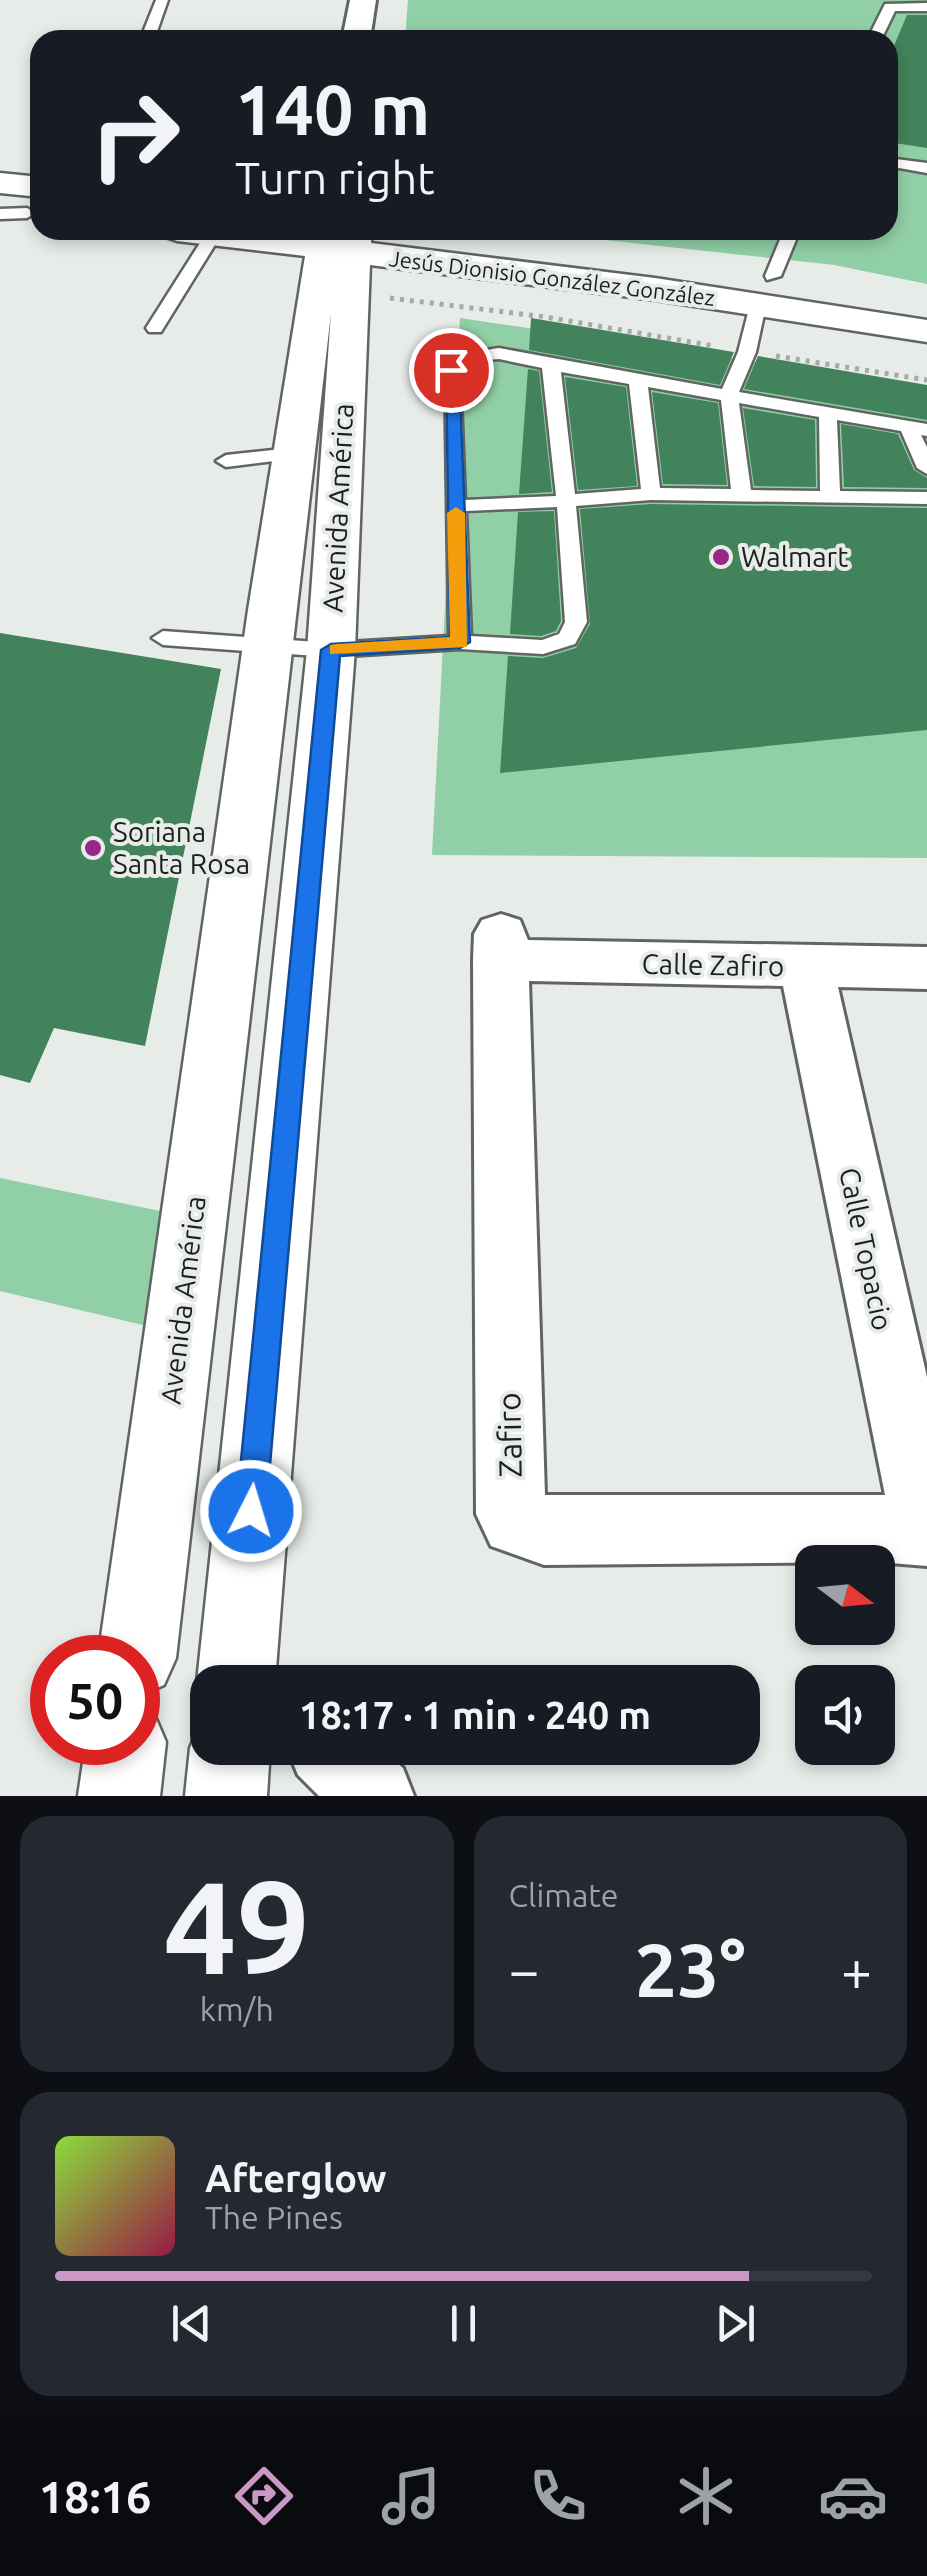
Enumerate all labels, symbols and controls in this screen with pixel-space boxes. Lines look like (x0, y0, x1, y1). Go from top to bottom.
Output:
icon: right (70, 70, 200, 200)
text: 140 m (235, 70, 430, 148)
text: Turn right (235, 152, 435, 203)
street label: Jesús Dionisio González González (388, 245, 716, 310)
pin (409, 328, 494, 413)
icon: arrive (424, 343, 479, 398)
street label: Avenida América (317, 403, 358, 613)
place label: Walmart (741, 541, 848, 572)
marker: Walmart (710, 546, 732, 568)
place label: Soriana Santa Rosa (113, 816, 250, 879)
marker: Soriana Santa Rosa (82, 837, 104, 859)
street label: Calle Zafiro (641, 948, 785, 981)
street label: Calle Topacio (834, 1165, 899, 1333)
street label: Avenida América (154, 1194, 211, 1406)
street label: Zafiro (490, 1392, 528, 1478)
position arrow (199, 1459, 303, 1563)
north arrow (795, 1545, 895, 1645)
map controls (795, 1545, 895, 1765)
speed limit sign: 50 (30, 1635, 160, 1765)
button: sound (795, 1665, 895, 1765)
text: 18:17 · 1 min · 240 m (299, 1694, 651, 1736)
text: 49 (163, 1853, 310, 1999)
text: Climate (509, 1877, 619, 1913)
text: 23° (635, 1927, 746, 2011)
text: − (509, 1939, 540, 2000)
text: + (841, 1939, 872, 2000)
text: km/h (200, 1991, 274, 2027)
text: Afterglow (205, 2157, 387, 2199)
text: The Pines (205, 2199, 343, 2235)
icon: previous (164, 2296, 219, 2351)
icon: pause (436, 2296, 491, 2351)
icon: next (708, 2296, 763, 2351)
icon: directions (229, 2461, 299, 2531)
icon: music (376, 2461, 446, 2531)
icon: phone (523, 2461, 593, 2531)
icon: climate (671, 2461, 741, 2531)
icon: car (818, 2461, 888, 2531)
text: 18:16 (39, 2471, 151, 2522)

